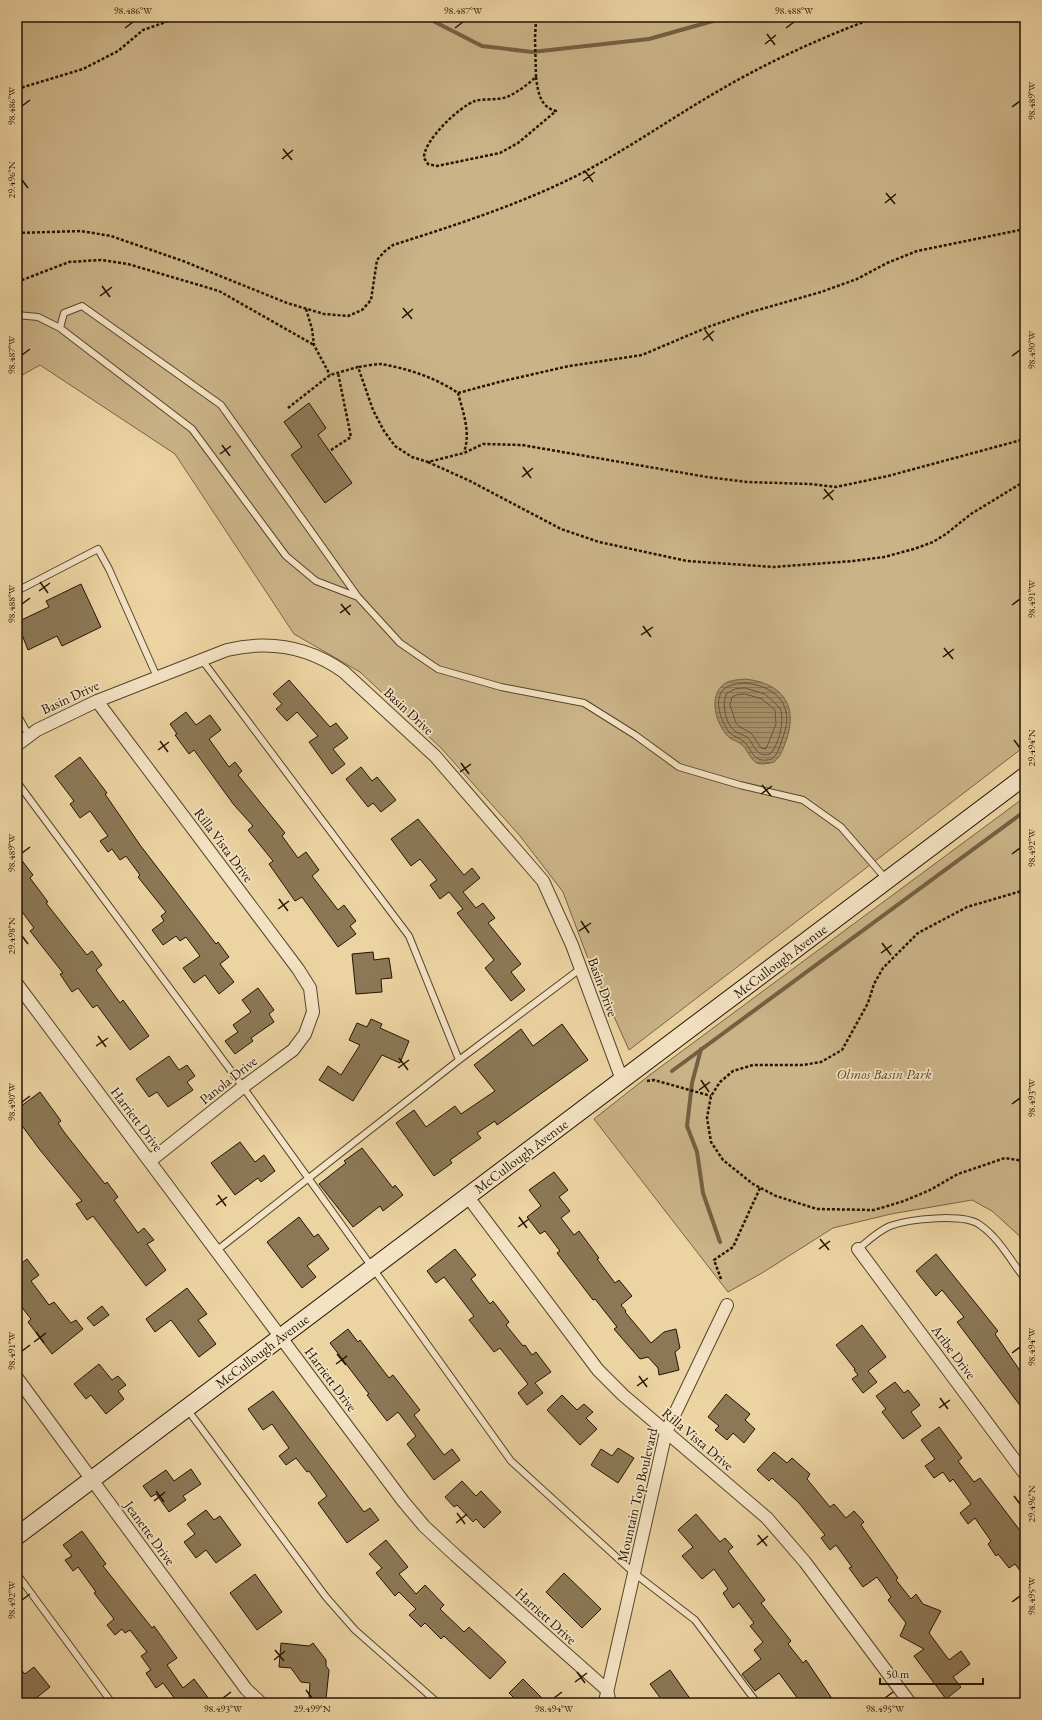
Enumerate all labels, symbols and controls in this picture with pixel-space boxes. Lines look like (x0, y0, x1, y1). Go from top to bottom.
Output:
text: 98.486°W (114, 4, 153, 17)
text: 98.487°W (444, 4, 483, 17)
text: 98.488°W (775, 4, 814, 17)
text: 98.489°W (1025, 81, 1038, 120)
text: 98.486°W (5, 86, 18, 125)
text: 29.496°N (5, 161, 18, 199)
text: 98.490°W (1025, 330, 1038, 369)
text: 98.487°W (5, 335, 18, 374)
text: 98.491°W (1025, 579, 1038, 618)
text: 98.488°W (5, 584, 18, 623)
street label: Basin Drive (38, 676, 102, 718)
street label: Basin Drive (380, 683, 438, 739)
text: 29.494°N (1025, 729, 1038, 767)
street label: Rilla Vista Drive (190, 804, 258, 886)
text: 98.492°W (1025, 828, 1038, 867)
text: 98.489°W (5, 833, 18, 872)
text: 29.498°N (5, 917, 18, 955)
street label: McCullough Avenue (730, 920, 831, 1002)
street label: Basin Drive (584, 955, 622, 1020)
street label: Panola Drive (196, 1052, 261, 1108)
park label: Olmos Basin Park (836, 1065, 932, 1083)
text: 98.493°W (1025, 1078, 1038, 1117)
text: 98.490°W (5, 1082, 18, 1121)
street label: Harriett Drive (107, 1083, 168, 1155)
street label: McCullough Avenue (471, 1115, 572, 1197)
street label: McCullough Avenue (212, 1310, 313, 1392)
street label: Aribe Drive (927, 1321, 981, 1383)
text: 98.494°W (1025, 1327, 1038, 1366)
text: 98.491°W (5, 1331, 18, 1370)
street label: Harriett Drive (301, 1343, 362, 1415)
street label: Rilla Vista Drive (658, 1404, 738, 1475)
street label: Mountain Top Boulevard (613, 1425, 661, 1564)
text: 29.496°N (1025, 1485, 1038, 1523)
street label: Jeanette Drive (120, 1496, 180, 1569)
text: 98.495°W (1025, 1576, 1038, 1615)
text: 98.492°W (5, 1580, 18, 1619)
street label: Harriett Drive (511, 1584, 581, 1649)
scale bar (880, 1660, 983, 1686)
text: 50 m (886, 1666, 910, 1682)
text: 98.493°W (204, 1702, 243, 1715)
text: 29.499°N (293, 1702, 331, 1715)
text: 98.494°W (535, 1702, 574, 1715)
text: 98.495°W (866, 1702, 905, 1715)

